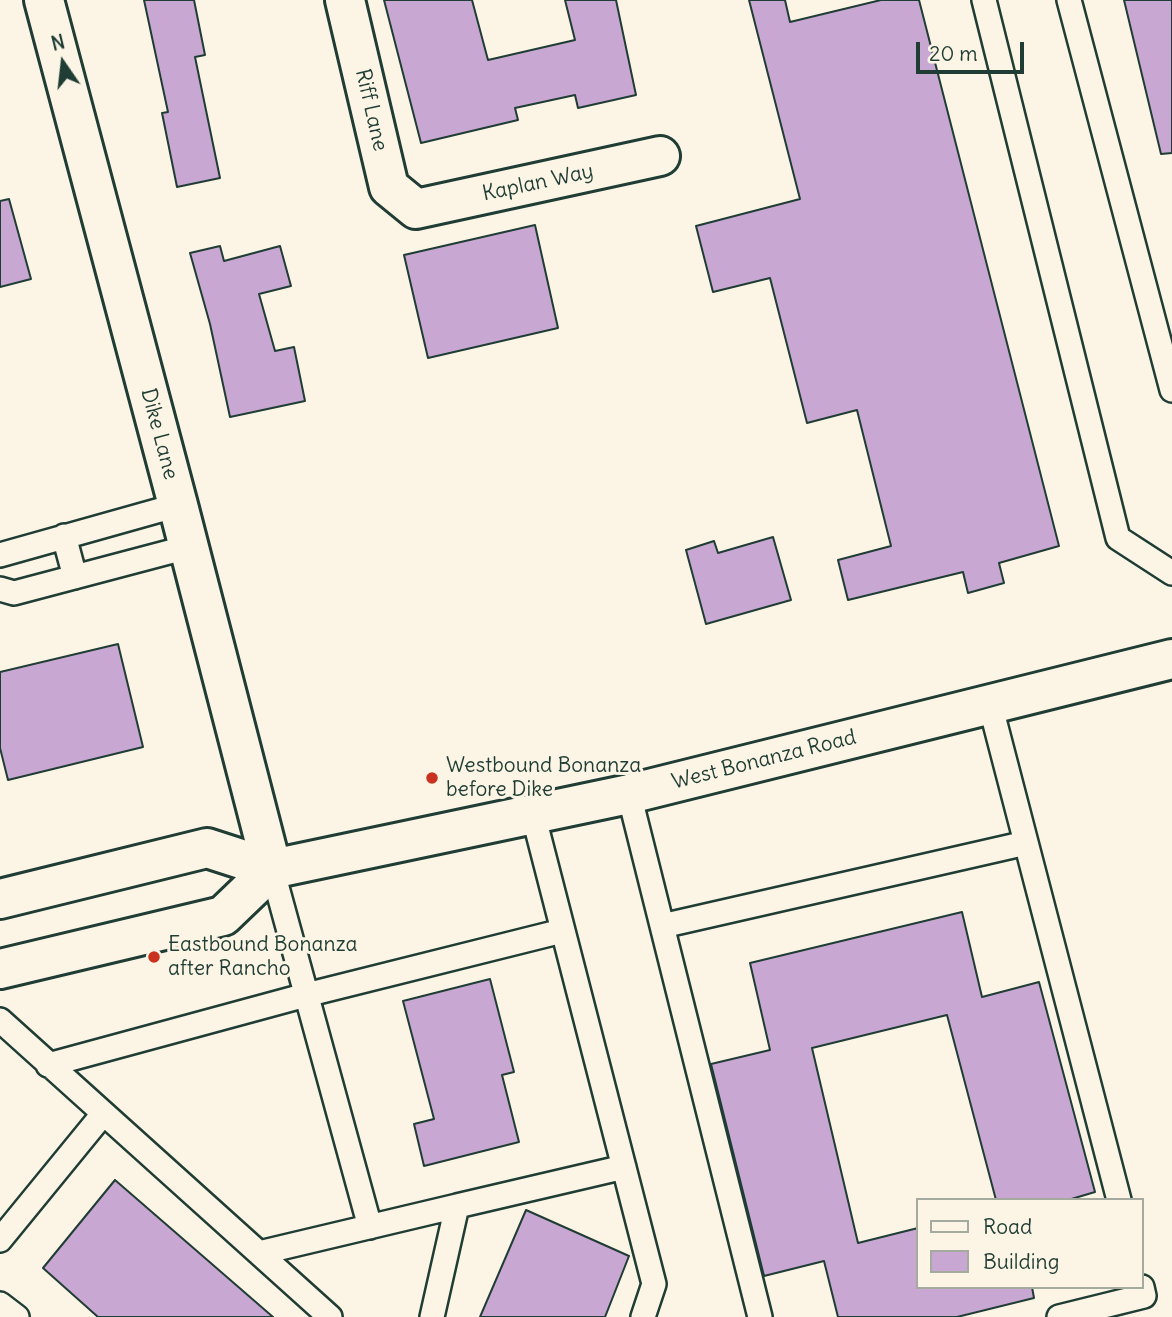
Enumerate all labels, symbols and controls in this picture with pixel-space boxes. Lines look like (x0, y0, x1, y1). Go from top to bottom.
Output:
north arrow (28, 28, 98, 98)
scale bar (920, 28, 1028, 72)
text: N (49, 29, 67, 56)
text: 20 m (929, 40, 978, 67)
street label: Riff Lane (349, 66, 393, 154)
street label: Kaplan Way (480, 159, 596, 207)
street label: Dike Lane (135, 386, 183, 482)
street label: West Bonanza Road (669, 725, 859, 795)
place label: Westbound Bonanza before Dike (446, 753, 641, 803)
marker: Westbound Bonanza before Dike (424, 770, 440, 786)
place label: Eastbound Bonanza after Rancho (168, 932, 358, 982)
marker: Eastbound Bonanza after Rancho (146, 949, 162, 965)
legend (916, 1198, 1144, 1289)
text: Road (983, 1213, 1032, 1240)
text: Building (983, 1248, 1059, 1275)

